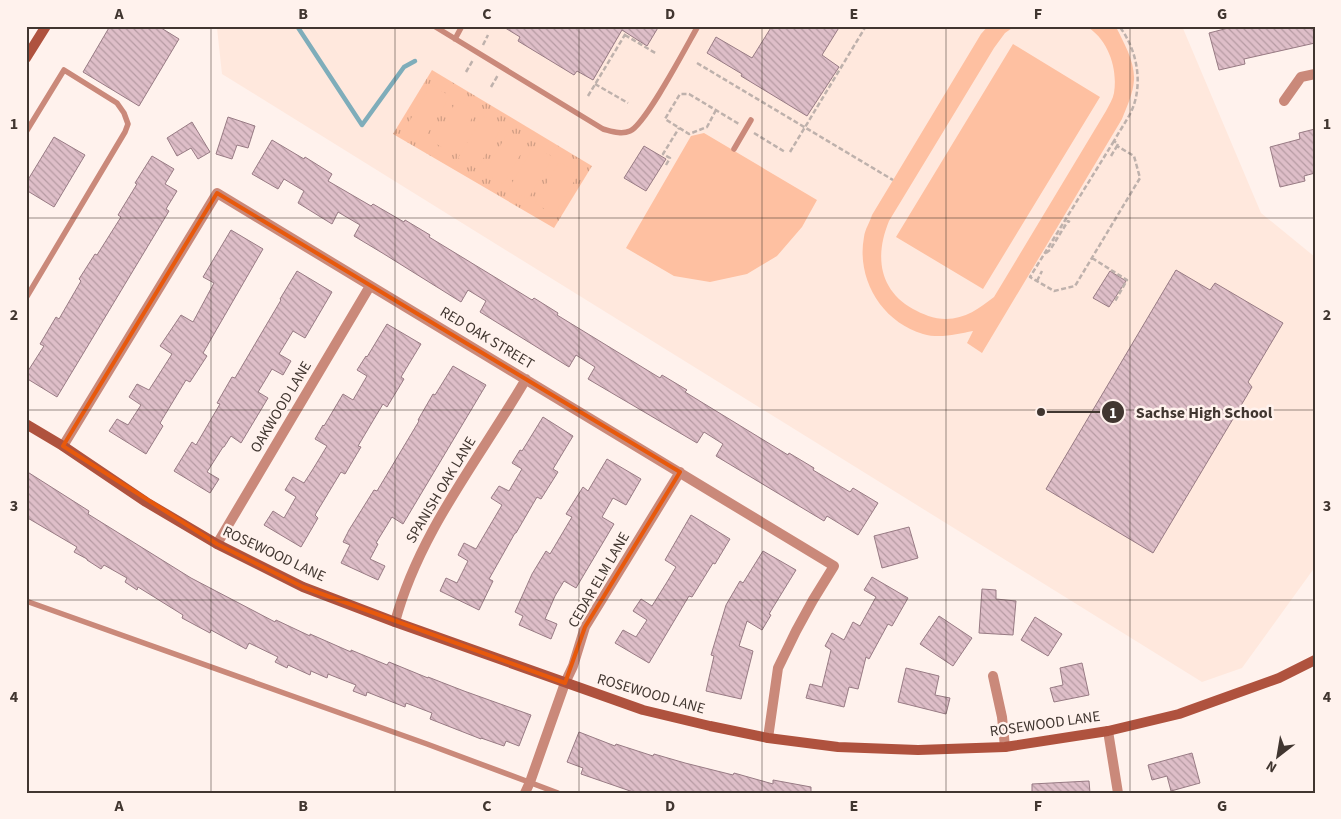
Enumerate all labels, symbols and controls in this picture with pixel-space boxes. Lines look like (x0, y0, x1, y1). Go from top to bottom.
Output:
text: A (113, 3, 124, 25)
text: B (298, 3, 308, 25)
text: C (482, 3, 492, 25)
text: D (665, 3, 675, 25)
text: E (850, 3, 858, 25)
text: F (1034, 3, 1042, 25)
text: G (1217, 3, 1227, 25)
text: 1 (10, 113, 18, 135)
text: 1 (1323, 113, 1331, 135)
street label: RED OAK STREET (436, 302, 538, 374)
text: 2 (10, 304, 18, 326)
text: 2 (1323, 304, 1331, 326)
street label: OAKWOOD LANE (245, 357, 317, 457)
callout: Sachse High School (1101, 397, 1282, 428)
text: Sachse High School (1136, 402, 1273, 424)
text: 1 (1109, 403, 1117, 424)
street label: SPANISH OAK LANE (401, 433, 481, 547)
text: 3 (10, 495, 18, 517)
text: 3 (1323, 495, 1331, 517)
street label: ROSEWOOD LANE (219, 521, 329, 587)
street label: CEDAR ELM LANE (563, 528, 635, 632)
street label: ROSEWOOD LANE (595, 669, 707, 719)
text: 4 (10, 686, 19, 708)
text: 4 (1323, 686, 1332, 708)
street label: ROSEWOOD LANE (988, 706, 1102, 742)
north arrow (1254, 732, 1304, 782)
text: N (1263, 755, 1281, 777)
text: A (113, 795, 124, 817)
text: B (298, 795, 308, 817)
text: C (482, 795, 492, 817)
text: D (665, 795, 675, 817)
text: E (850, 795, 858, 817)
text: F (1034, 795, 1042, 817)
text: G (1217, 795, 1227, 817)

